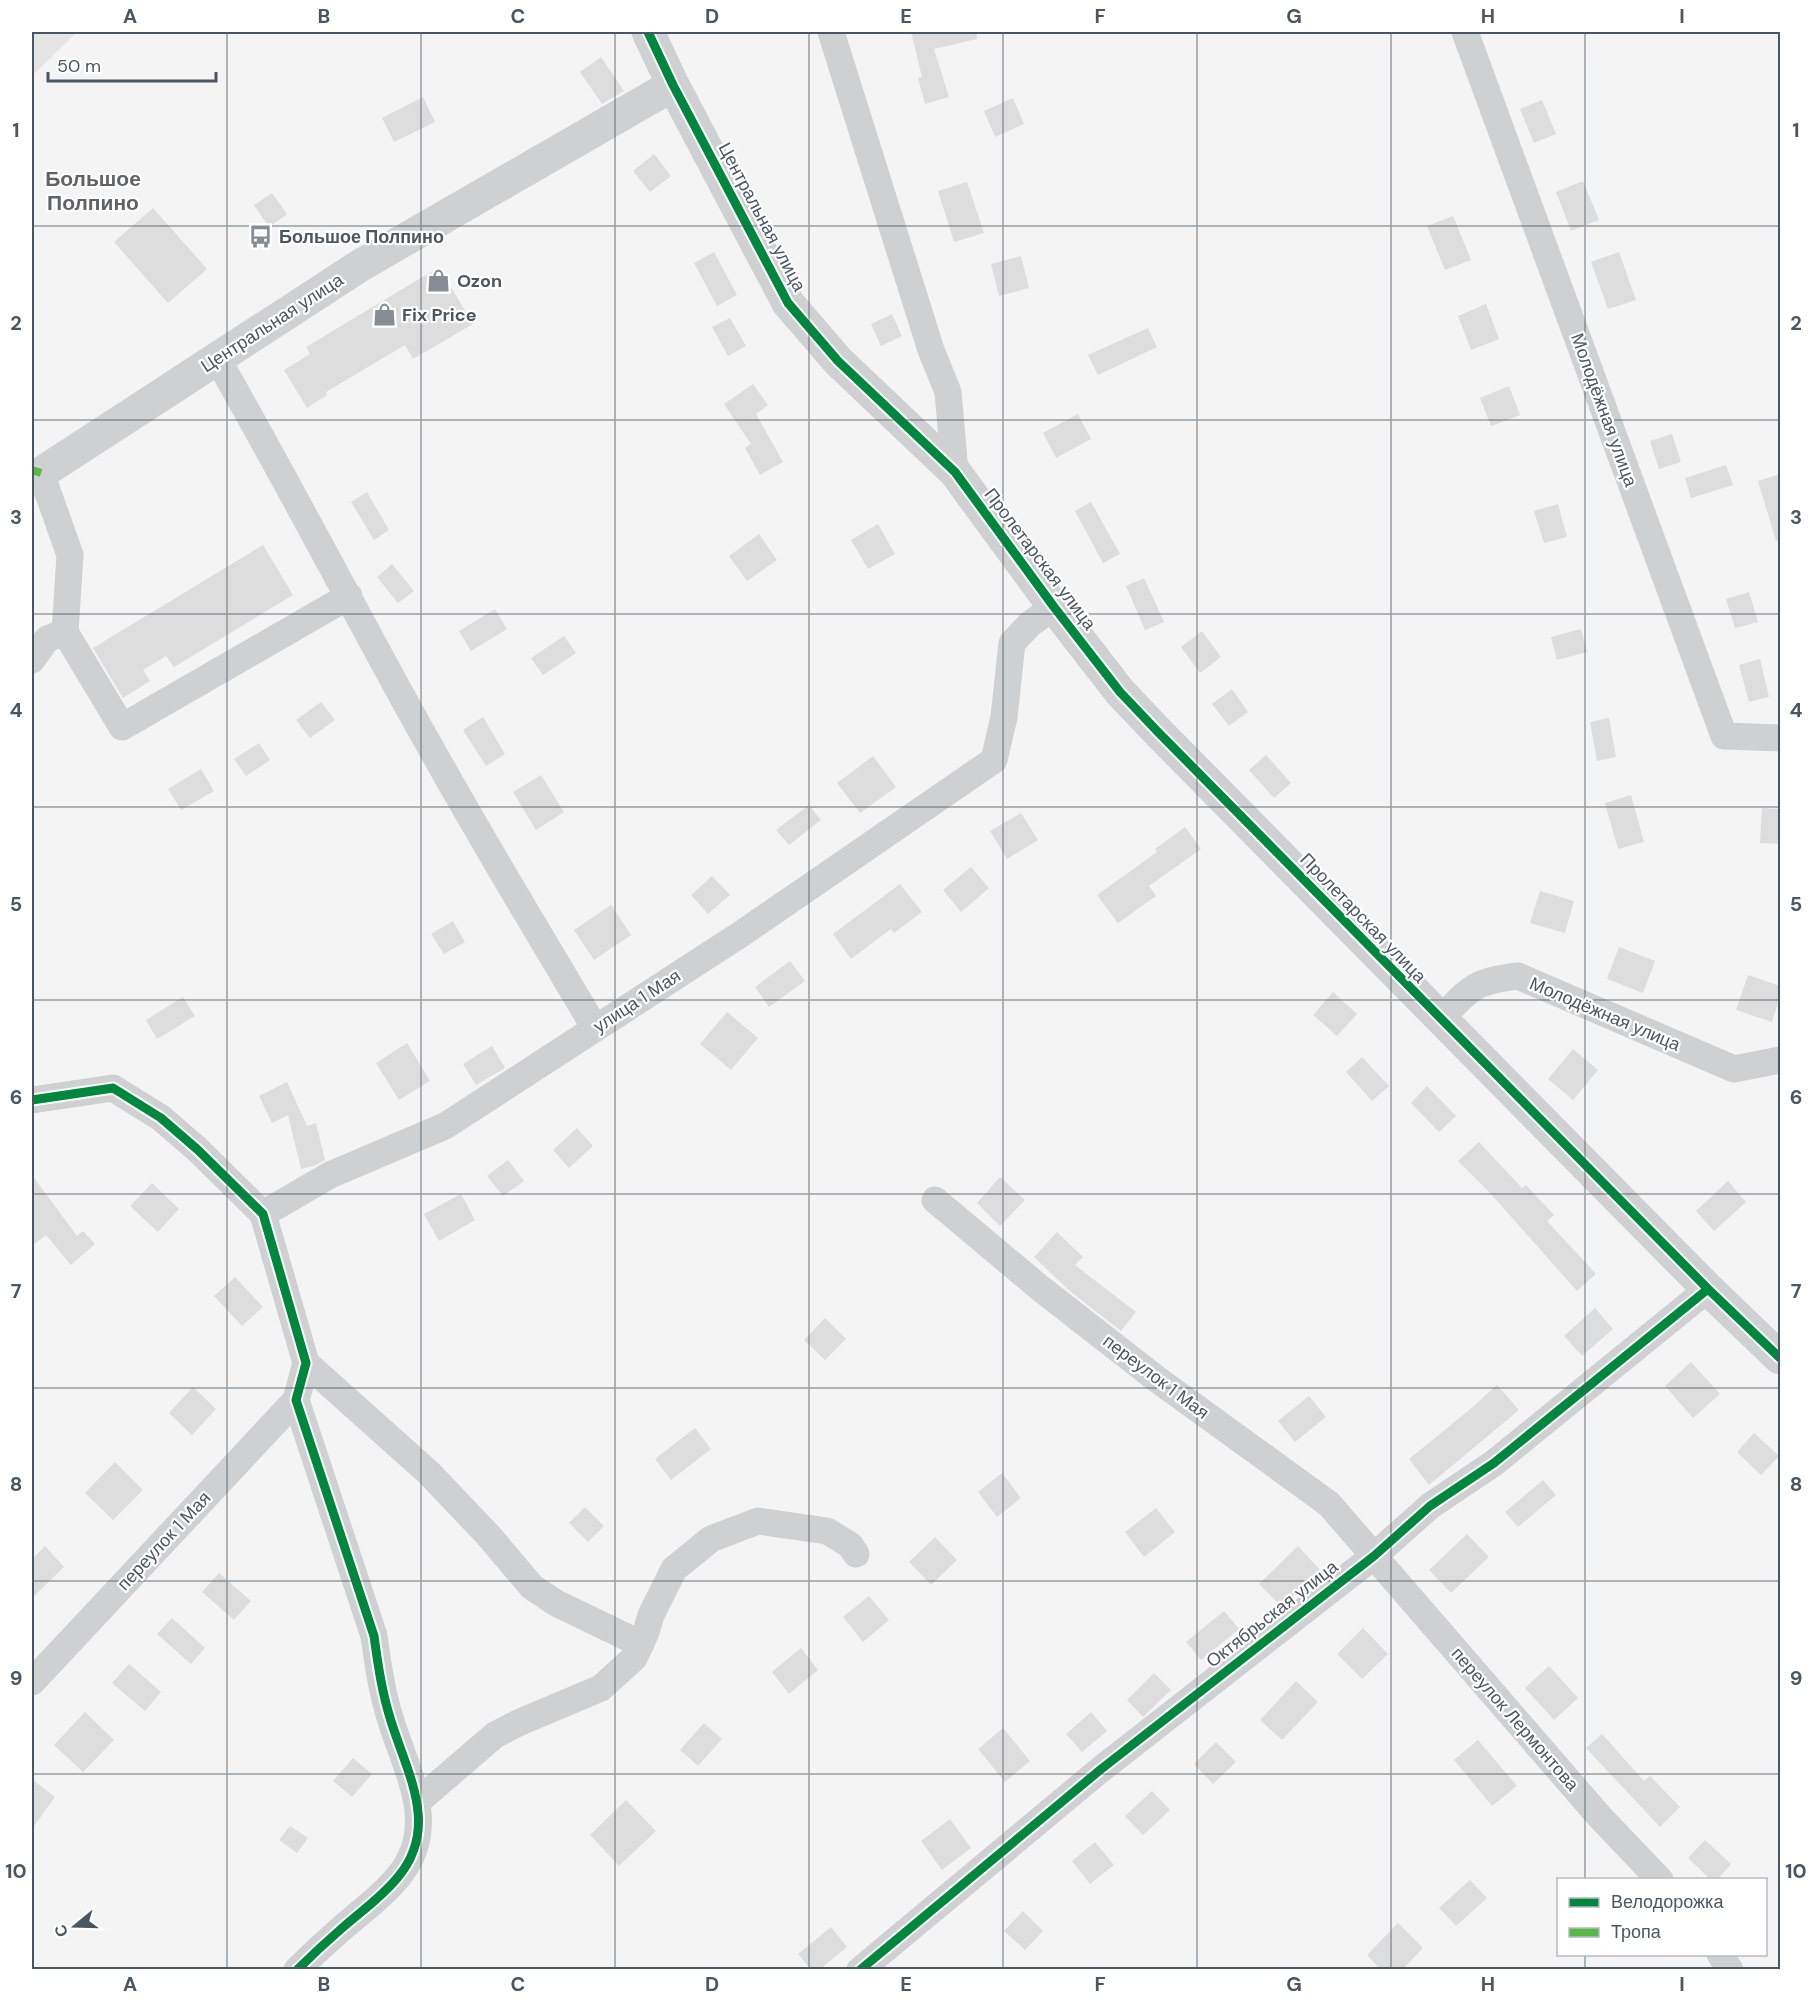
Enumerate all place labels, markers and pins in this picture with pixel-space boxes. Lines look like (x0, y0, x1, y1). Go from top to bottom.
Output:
bus stop icon: Большое Полпино (248, 224, 274, 250)
place label: Большое Полпино (279, 225, 444, 249)
shop icon: Ozon (426, 268, 452, 294)
place label: Ozon (457, 269, 502, 293)
shop icon: Fix Price (371, 302, 397, 328)
place label: Fix Price (402, 303, 477, 327)

